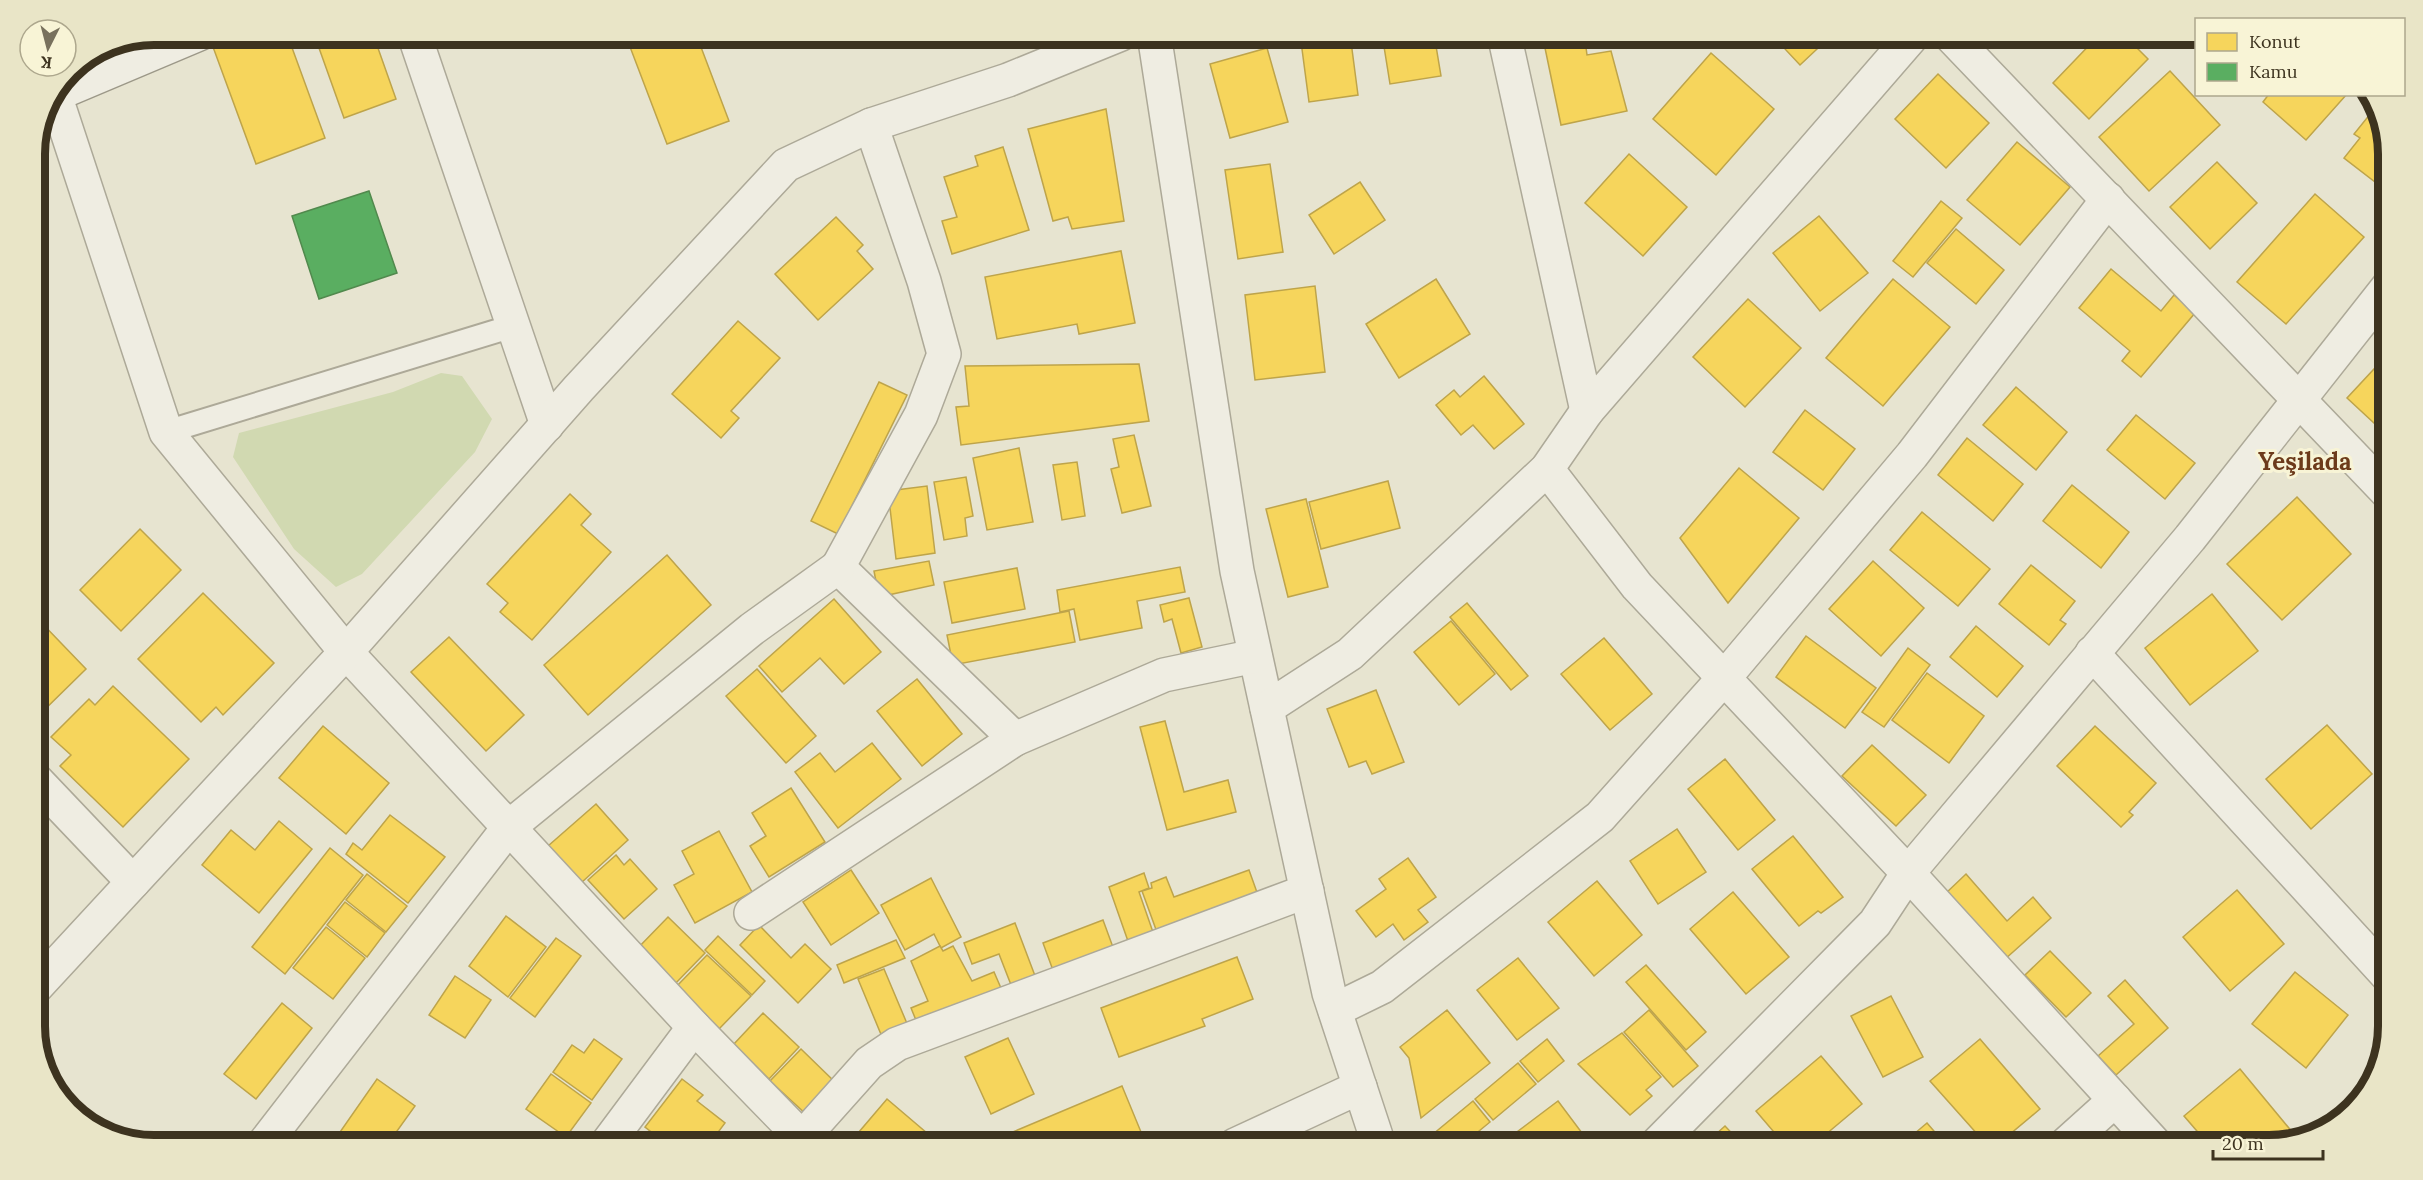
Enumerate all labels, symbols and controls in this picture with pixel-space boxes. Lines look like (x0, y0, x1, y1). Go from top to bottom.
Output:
north arrow (18, 18, 78, 78)
legend (2195, 18, 2405, 96)
text: Konut (2249, 30, 2300, 53)
text: K (39, 52, 53, 73)
text: Kamu (2249, 60, 2298, 83)
district label: Yeşilada (2258, 446, 2352, 477)
scale bar (2213, 1123, 2322, 1161)
text: 20 m (2222, 1132, 2264, 1155)

